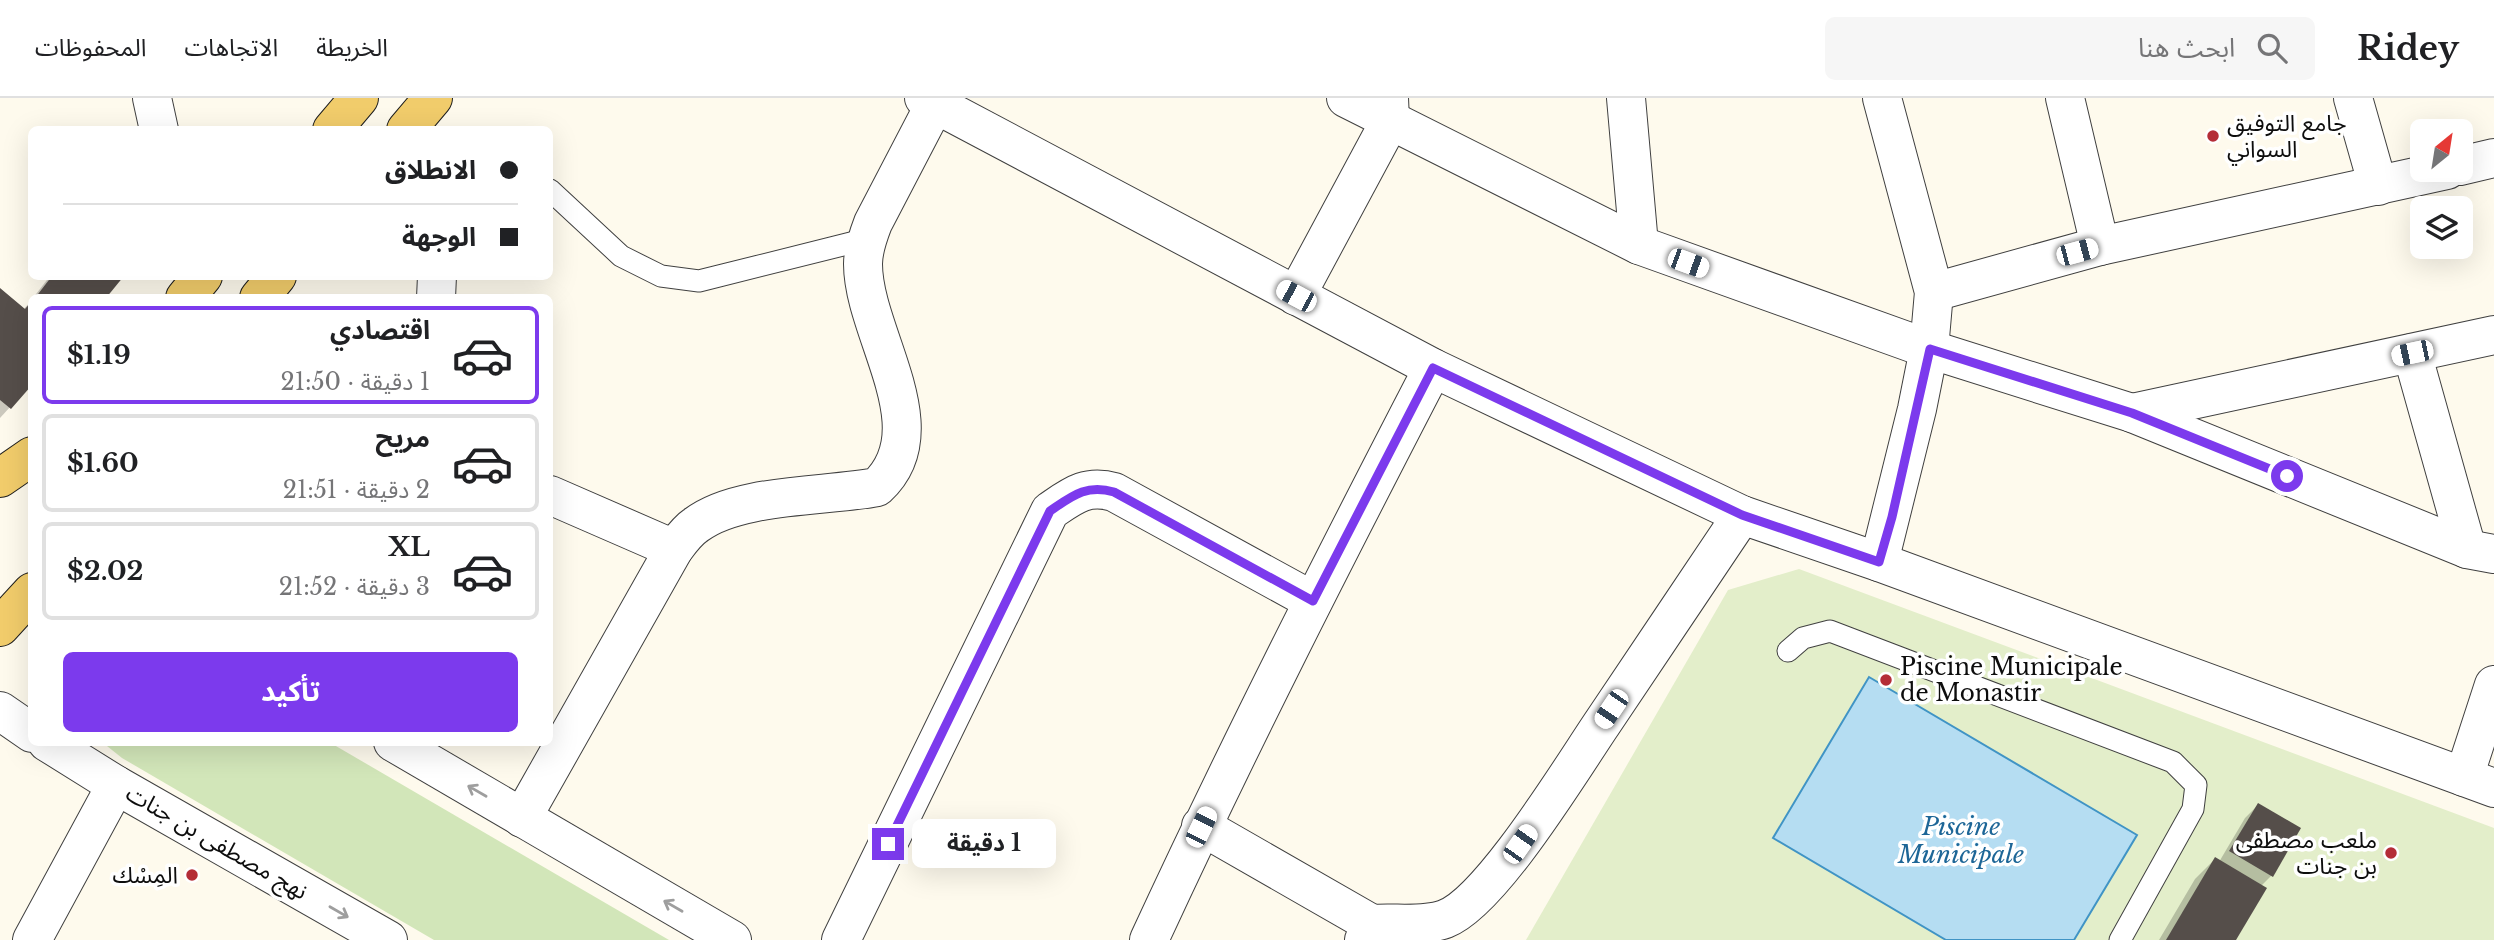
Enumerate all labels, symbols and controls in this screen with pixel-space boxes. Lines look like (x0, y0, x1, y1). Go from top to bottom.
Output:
search box (1825, 17, 2315, 80)
text: Ridey (2357, 28, 2459, 69)
icon: search (2253, 29, 2291, 67)
text: ابحث هنا (2138, 32, 2235, 64)
text: المحفوظات (35, 33, 146, 62)
text: الاتجاهات (184, 33, 278, 62)
text: الخريطة (316, 33, 388, 62)
place label: جامع التوفيق السواني (2227, 109, 2346, 166)
north arrow (2410, 119, 2473, 182)
map controls (2410, 119, 2473, 259)
marker: جامع التوفيق السواني (2205, 128, 2221, 144)
text: الانطلاق (385, 154, 476, 186)
button: layers (2410, 196, 2473, 259)
text: الوجهة (402, 221, 476, 253)
car (2054, 236, 2101, 268)
car (1665, 246, 1712, 280)
car (1273, 277, 1320, 315)
text: اقتصادي (330, 314, 430, 346)
icon: car (451, 324, 514, 387)
car (2390, 338, 2435, 368)
text: $1.19 (67, 339, 131, 371)
text: 1 دقيقة · 21:50 (281, 368, 430, 396)
text: مريح (375, 422, 430, 454)
icon: car (451, 432, 514, 495)
text: $1.60 (67, 447, 139, 479)
route start (2271, 460, 2303, 492)
text: 2 دقيقة · 21:51 (283, 476, 430, 504)
text: XL (388, 531, 430, 563)
icon: car (451, 540, 514, 603)
text: $2.02 (67, 555, 143, 587)
text: 3 دقيقة · 21:52 (279, 573, 430, 601)
button: تأكيد (63, 652, 518, 732)
place label: Piscine Municipale de Monastir (1900, 653, 2123, 707)
marker: Piscine Municipale de Monastir (1878, 672, 1894, 688)
car (1591, 686, 1632, 732)
street label: نهج مصطفى بن جنات (120, 779, 313, 908)
one-way arrow (467, 784, 487, 798)
car (1183, 804, 1220, 850)
water label: Piscine Municipale (1897, 812, 2024, 869)
callout: 1 دقيقة (912, 820, 1056, 868)
car (1500, 821, 1541, 867)
place label: ملعب مصطفى بن جنات (2236, 826, 2377, 880)
route end (872, 828, 904, 860)
text: 1 دقيقة (947, 829, 1021, 857)
marker: ملعب مصطفى بن جنات (2383, 845, 2399, 861)
place label: المِسْك (112, 861, 178, 889)
marker: المِسْك (184, 867, 200, 883)
one-way arrow (664, 899, 684, 913)
one-way arrow (328, 905, 348, 919)

